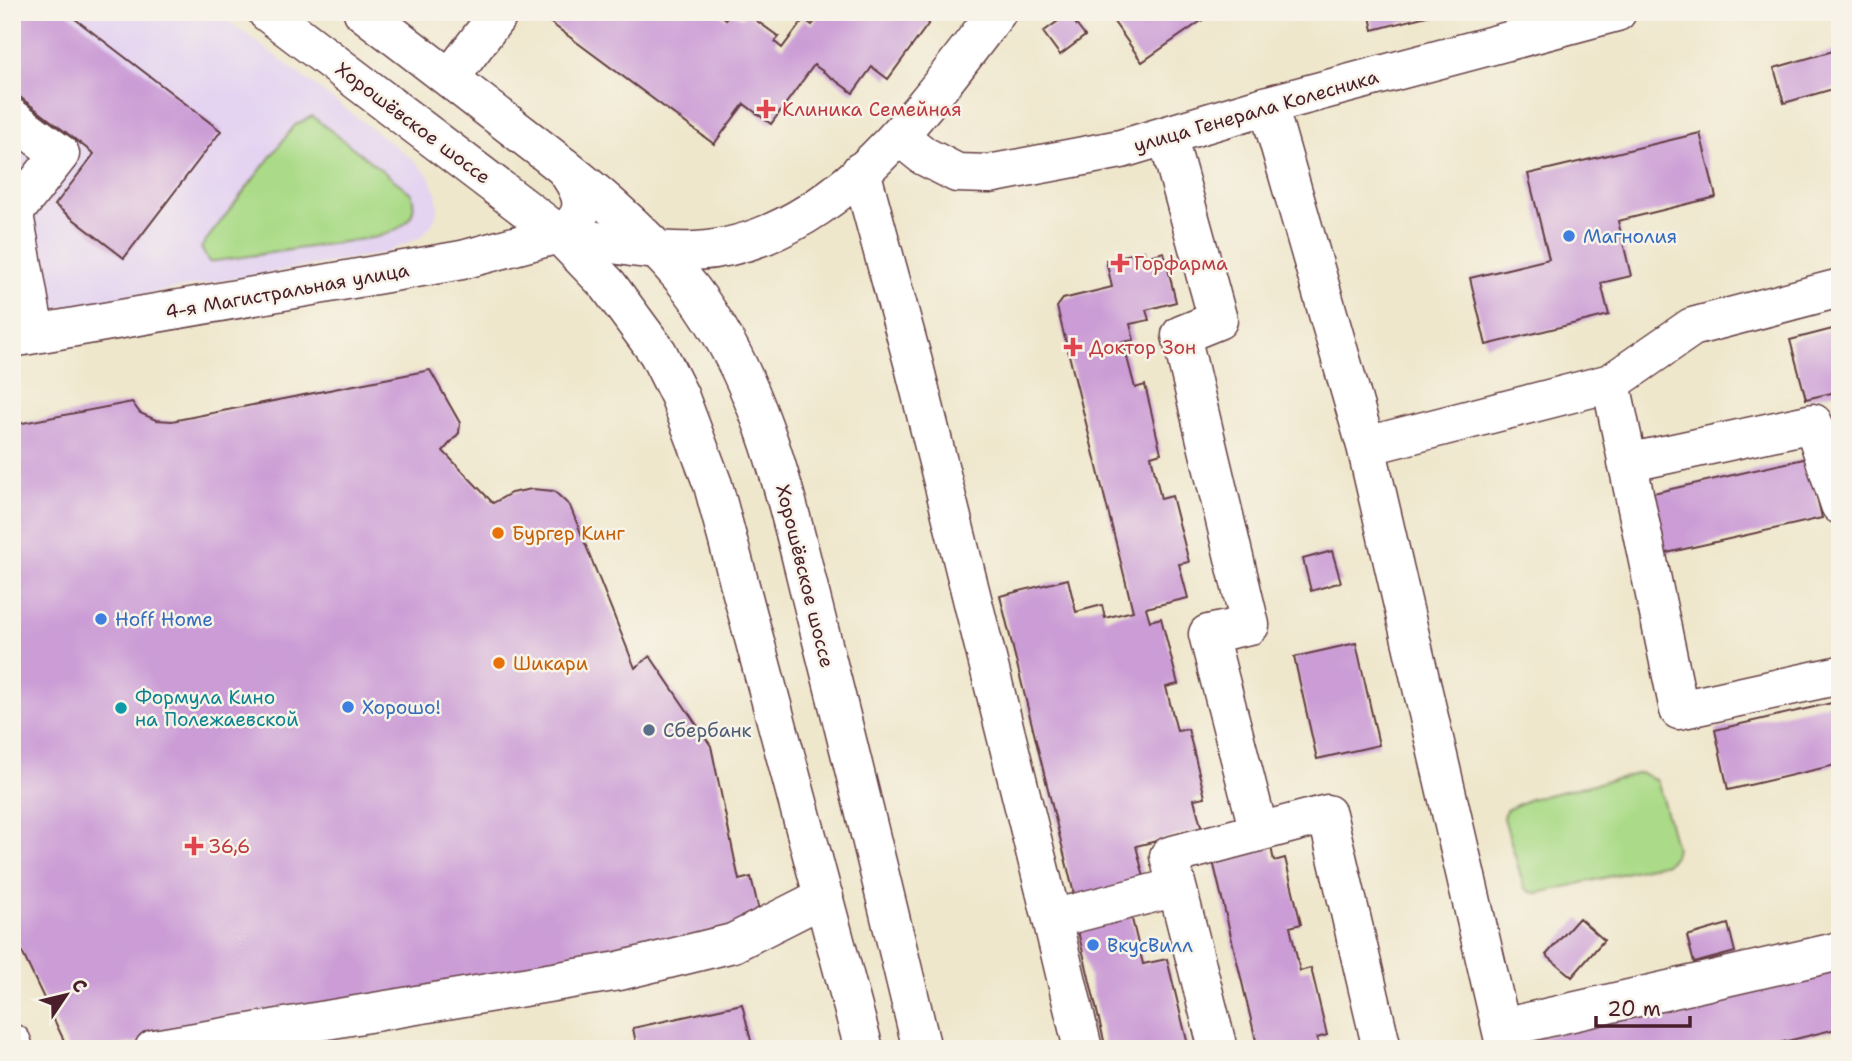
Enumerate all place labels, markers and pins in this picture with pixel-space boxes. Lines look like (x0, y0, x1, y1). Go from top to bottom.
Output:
place label: Клиника Семейная (782, 97, 962, 122)
marker: Клиника Семейная (756, 99, 776, 119)
place label: Магнолия (1583, 224, 1677, 249)
marker: Магнолия (1561, 228, 1577, 244)
place label: Горфарма (1134, 251, 1228, 276)
marker: Горфарма (1112, 255, 1128, 271)
place label: Доктор Зон (1089, 335, 1196, 360)
marker: Доктор Зон (1063, 337, 1083, 357)
place label: Бургер Кинг (512, 521, 626, 546)
marker: Бургер Кинг (490, 525, 506, 541)
place label: Hoff Home (115, 607, 213, 632)
marker: Hoff Home (93, 611, 109, 627)
place label: Шикари (513, 651, 588, 676)
marker: Шикари (491, 655, 507, 671)
place label: Формула Кино на Полежаевской (135, 685, 299, 732)
place label: Хорошо! (362, 695, 441, 720)
marker: Хорошо! (340, 699, 356, 715)
marker: Формула Кино на Полежаевской (113, 700, 129, 716)
place label: Сбербанк (663, 718, 752, 743)
marker: Сбербанк (641, 722, 657, 738)
place label: 36,6 (208, 834, 250, 859)
marker: 36,6 (186, 838, 202, 854)
place label: ВкусВилл (1107, 933, 1193, 958)
marker: ВкусВилл (1085, 937, 1101, 953)

